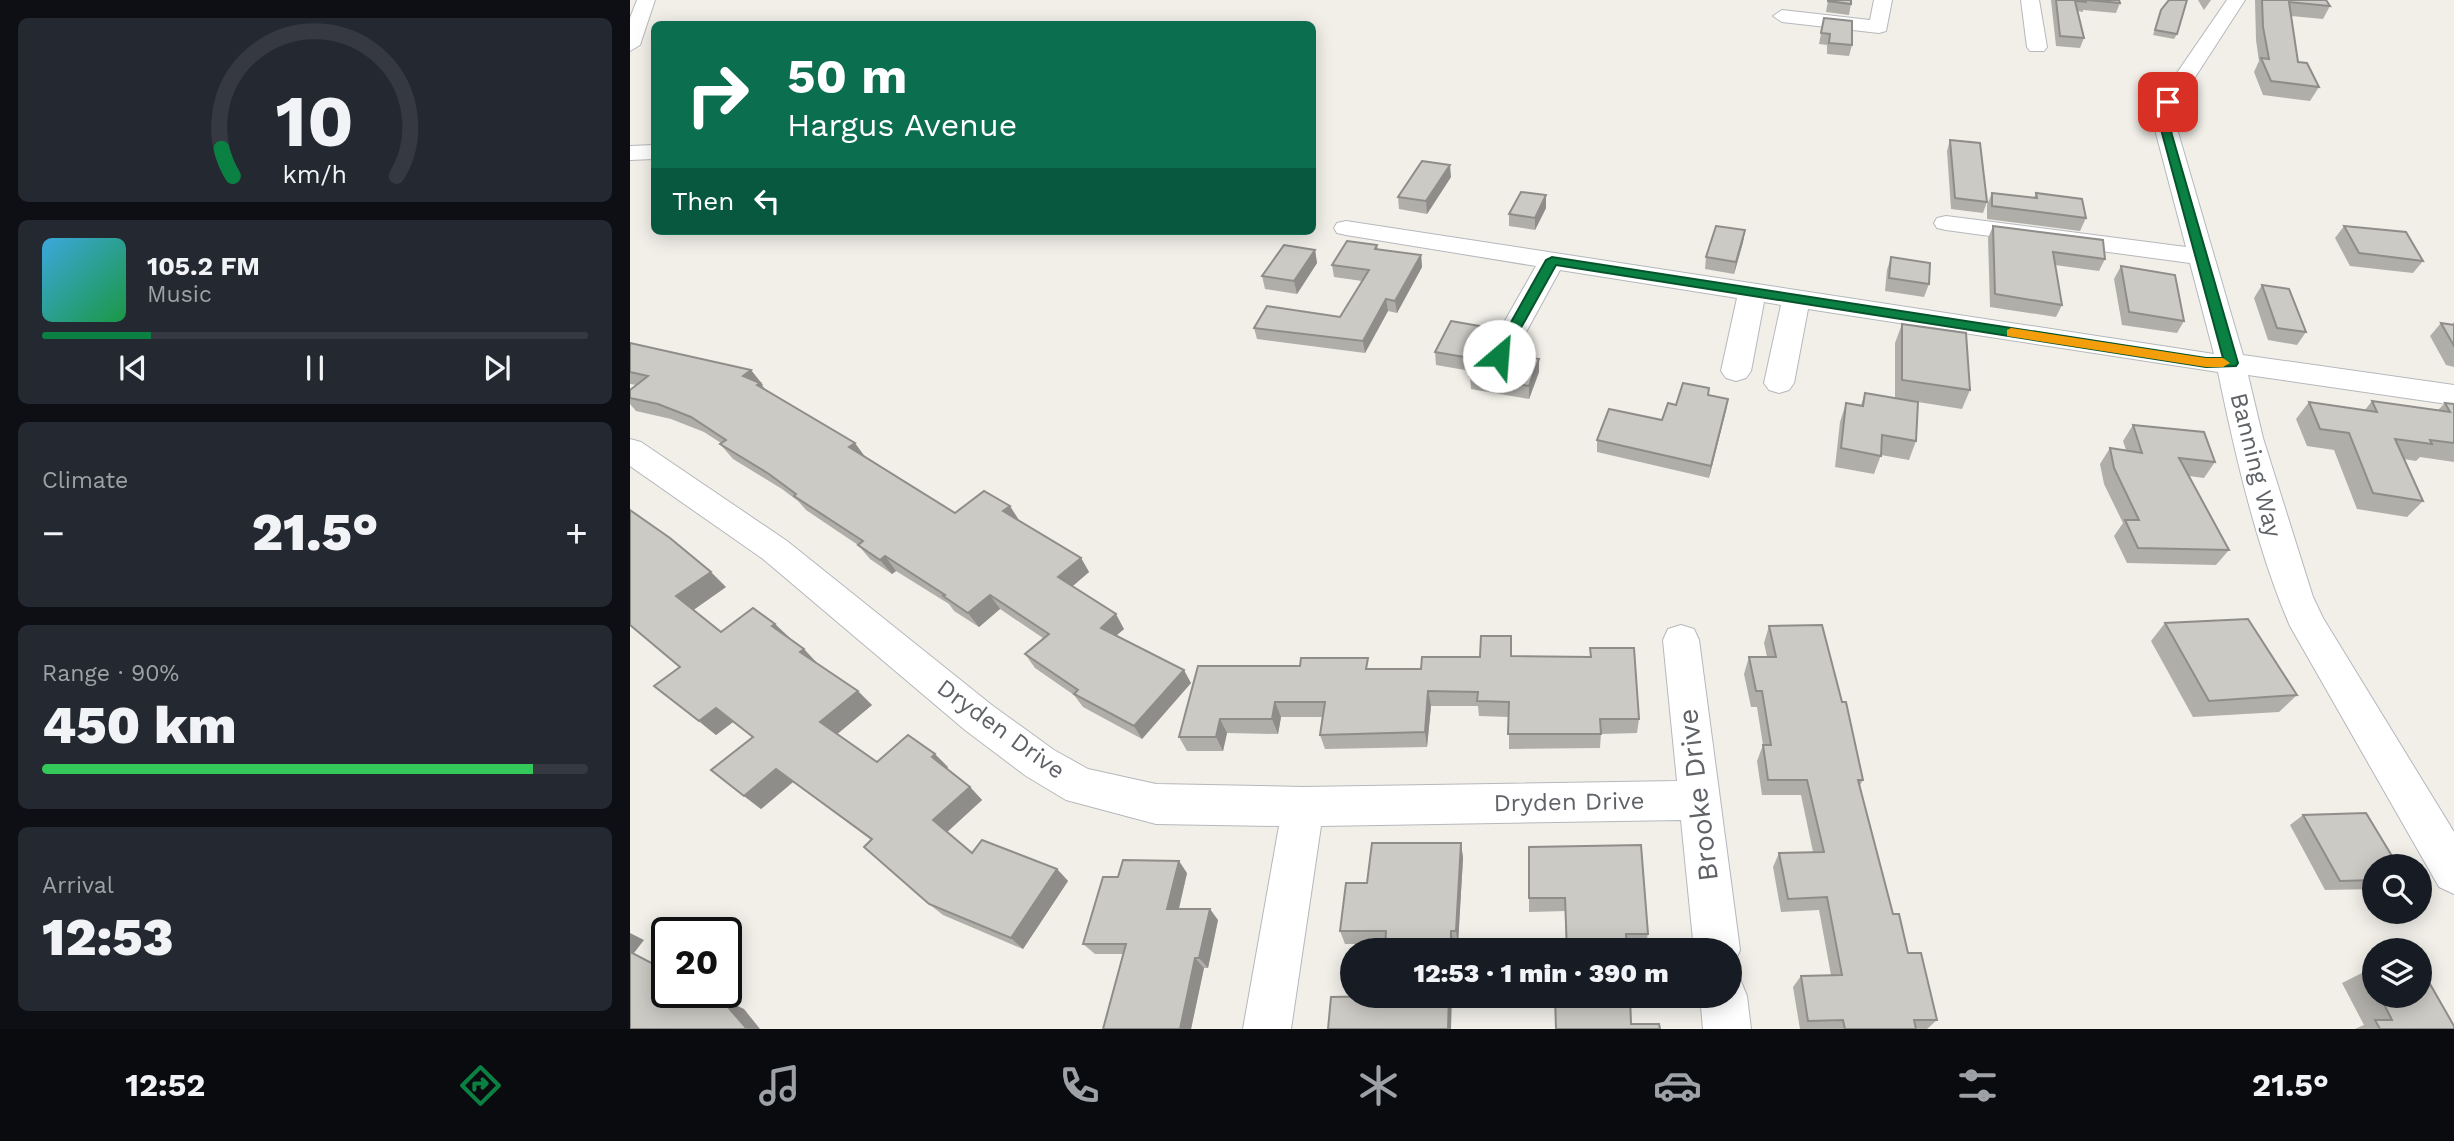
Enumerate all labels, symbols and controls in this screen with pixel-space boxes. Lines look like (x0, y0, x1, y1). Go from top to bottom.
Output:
text: 50 m (787, 47, 907, 105)
icon: right (672, 49, 763, 140)
pin (2138, 72, 2198, 132)
text: 10 (276, 78, 354, 164)
icon: arrive (2149, 83, 2187, 121)
text: Hargus Avenue (787, 106, 1017, 144)
text: km/h (283, 160, 347, 189)
icon: left (748, 182, 786, 220)
text: Then (672, 186, 734, 216)
text: 105.2 FM (147, 251, 260, 281)
text: Music (147, 281, 212, 308)
position arrow (1462, 319, 1536, 393)
icon: previous (114, 349, 152, 387)
icon: pause (296, 349, 334, 387)
icon: next (478, 349, 516, 387)
street label: Banning Way (2225, 390, 2288, 541)
text: Climate (42, 467, 128, 494)
text: 21.5° (252, 502, 378, 563)
text: − (42, 511, 65, 555)
text: + (565, 511, 588, 555)
text: Range · 90% (42, 660, 179, 687)
street label: Dryden Drive (932, 673, 1070, 785)
text: 450 km (42, 695, 236, 756)
street label: Brooke Drive (1671, 707, 1725, 883)
street label: Dryden Drive (1493, 787, 1645, 817)
map controls (2362, 854, 2432, 1008)
button: search (2362, 854, 2432, 924)
text: Arrival (42, 872, 114, 899)
text: 12:53 (42, 907, 174, 968)
speed limit sign: 20 (651, 917, 742, 1008)
button: layers (2362, 938, 2432, 1008)
text: 12:53 · 1 min · 390 m (1413, 958, 1669, 988)
icon: directions (456, 1061, 505, 1110)
icon: music (755, 1061, 804, 1110)
icon: phone (1055, 1061, 1104, 1110)
icon: climate (1354, 1061, 1403, 1110)
icon: car (1653, 1061, 1702, 1110)
icon: filters (1953, 1061, 2002, 1110)
text: 12:52 (125, 1066, 205, 1104)
text: 21.5° (2252, 1066, 2329, 1104)

